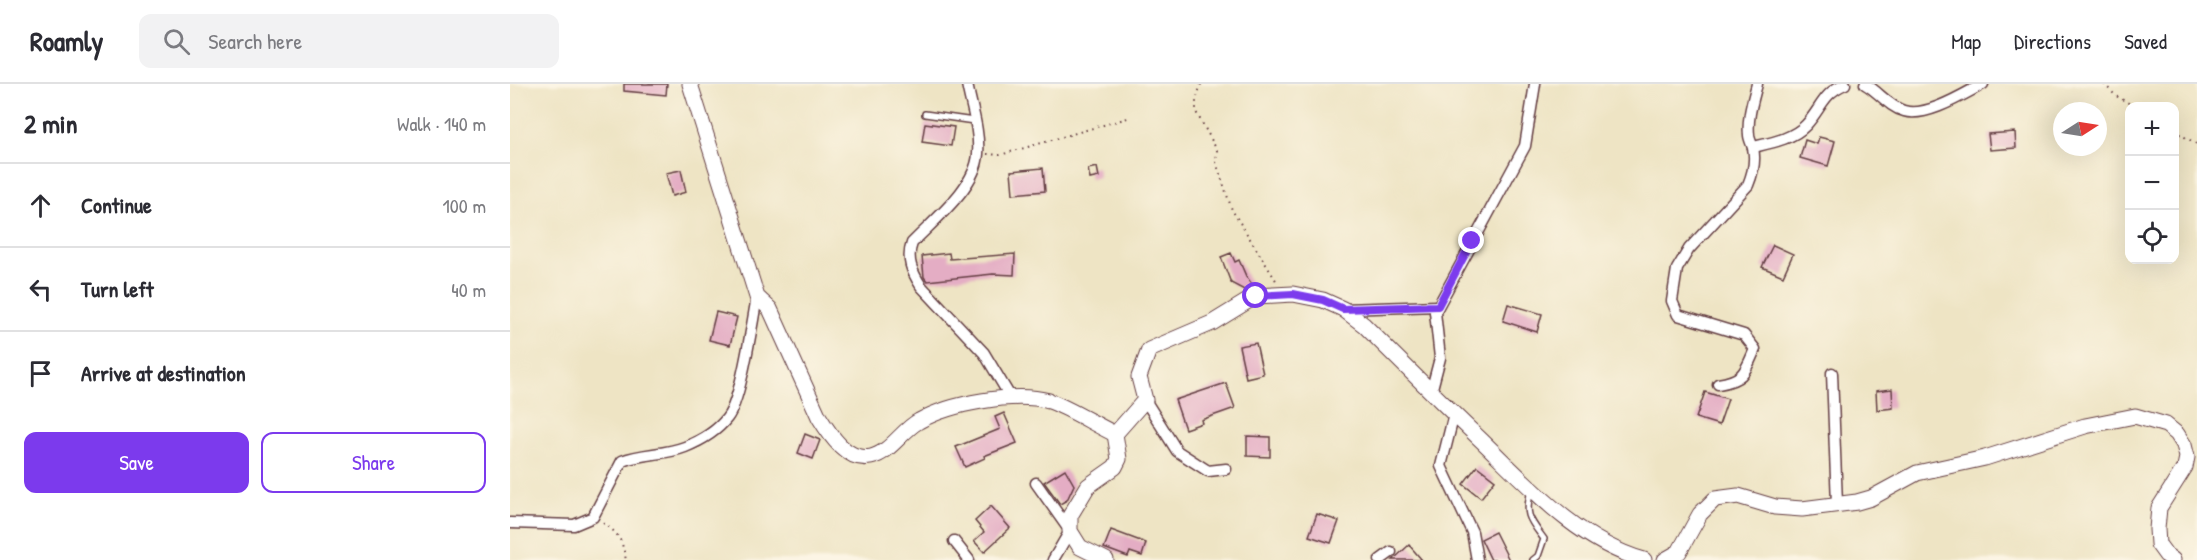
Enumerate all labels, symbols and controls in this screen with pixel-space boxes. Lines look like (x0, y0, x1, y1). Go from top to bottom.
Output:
search box (139, 14, 559, 68)
text: Roamly (30, 22, 103, 60)
icon: search (160, 25, 193, 58)
text: Search here (208, 26, 302, 56)
text: Map (1951, 27, 1981, 56)
text: Directions (2014, 27, 2091, 56)
text: Saved (2124, 27, 2167, 56)
north arrow (2053, 102, 2107, 156)
map controls (2125, 102, 2179, 264)
button: + (2125, 102, 2179, 156)
text: 2 min (24, 106, 77, 141)
text: Walk · 140 m (397, 110, 486, 137)
button: − (2125, 156, 2179, 210)
icon: ahead (24, 189, 57, 222)
text: Continue (81, 190, 152, 220)
text: 100 m (443, 192, 486, 219)
button: locate (2125, 210, 2179, 264)
route end (1458, 227, 1484, 253)
icon: left (24, 273, 57, 306)
text: Turn left (81, 274, 154, 304)
text: 40 m (451, 276, 486, 303)
route start (1242, 282, 1268, 308)
icon: arrive (24, 357, 57, 390)
text: Arrive at destination (81, 358, 246, 388)
button: Save (24, 432, 249, 493)
button: Share (261, 432, 486, 493)

